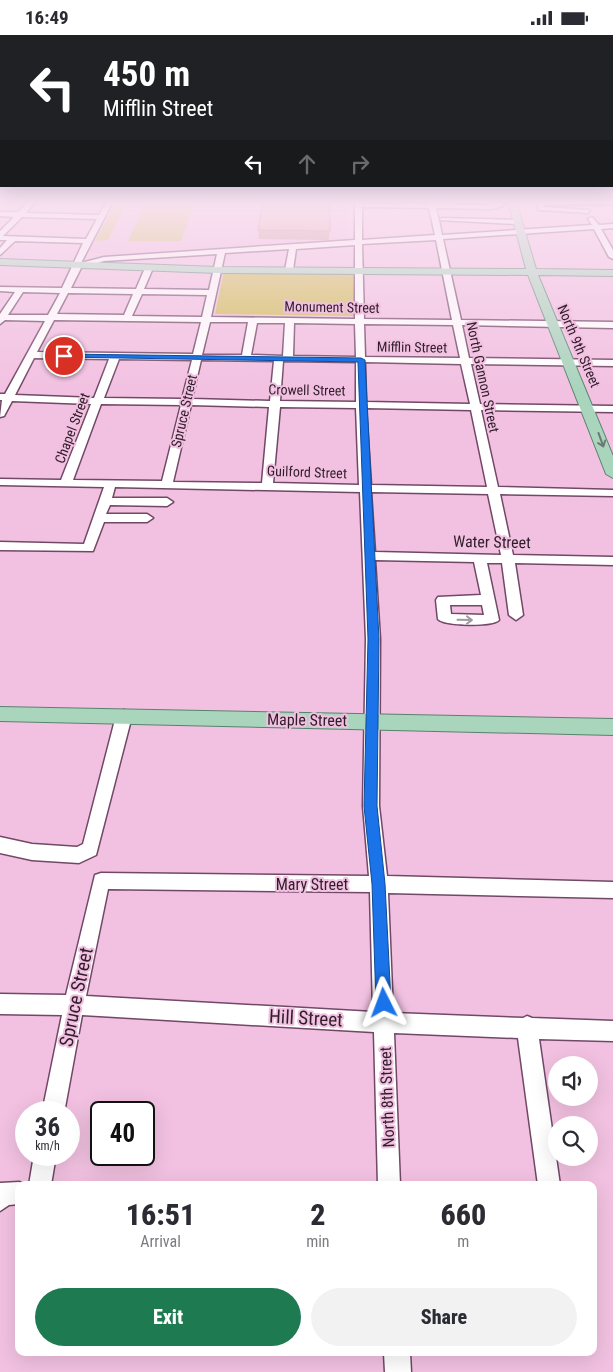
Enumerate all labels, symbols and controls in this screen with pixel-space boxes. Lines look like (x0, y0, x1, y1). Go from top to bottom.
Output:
text: 16:49 (25, 6, 69, 29)
text: 450 m (103, 54, 190, 95)
icon: left (20, 55, 85, 120)
text: Mifflin Street (103, 96, 213, 121)
icon: left (240, 150, 268, 178)
icon: ahead (293, 150, 321, 178)
icon: right (346, 150, 374, 178)
street label: Monument Street (284, 298, 380, 316)
street label: North 9th Street (554, 302, 604, 390)
street label: North Gannon Street (463, 320, 503, 434)
pin (43, 335, 85, 377)
street label: Mifflin Street (377, 338, 447, 356)
icon: arrive (50, 342, 78, 370)
street label: Spruce Street (168, 373, 200, 449)
street label: Crowell Street (268, 381, 346, 399)
street label: Chapel Street (51, 391, 93, 465)
one-way arrow (597, 433, 606, 448)
street label: Guilford Street (267, 463, 347, 481)
street label: Water Street (453, 532, 531, 552)
one-way arrow (457, 615, 473, 624)
street label: Maple Street (267, 710, 347, 730)
street label: Mary Street (276, 875, 349, 894)
street label: Spruce Street (54, 945, 98, 1049)
position arrow (357, 976, 409, 1028)
street label: Hill Street (269, 1005, 343, 1031)
street label: North 8th Street (376, 1046, 398, 1148)
map controls (548, 1056, 598, 1166)
button: sound (548, 1056, 598, 1106)
speed limit sign: 40 (90, 1101, 155, 1166)
text: 36 (35, 1113, 60, 1142)
button: search (548, 1116, 598, 1166)
text: km/h (35, 1139, 60, 1153)
text: 16:51 (126, 1197, 195, 1232)
text: 2 (310, 1197, 325, 1232)
text: 660 (440, 1197, 486, 1232)
text: Arrival (140, 1232, 181, 1251)
text: min (306, 1232, 330, 1251)
text: m (457, 1232, 469, 1251)
button: Exit (35, 1288, 301, 1346)
button: Share (311, 1288, 577, 1346)

